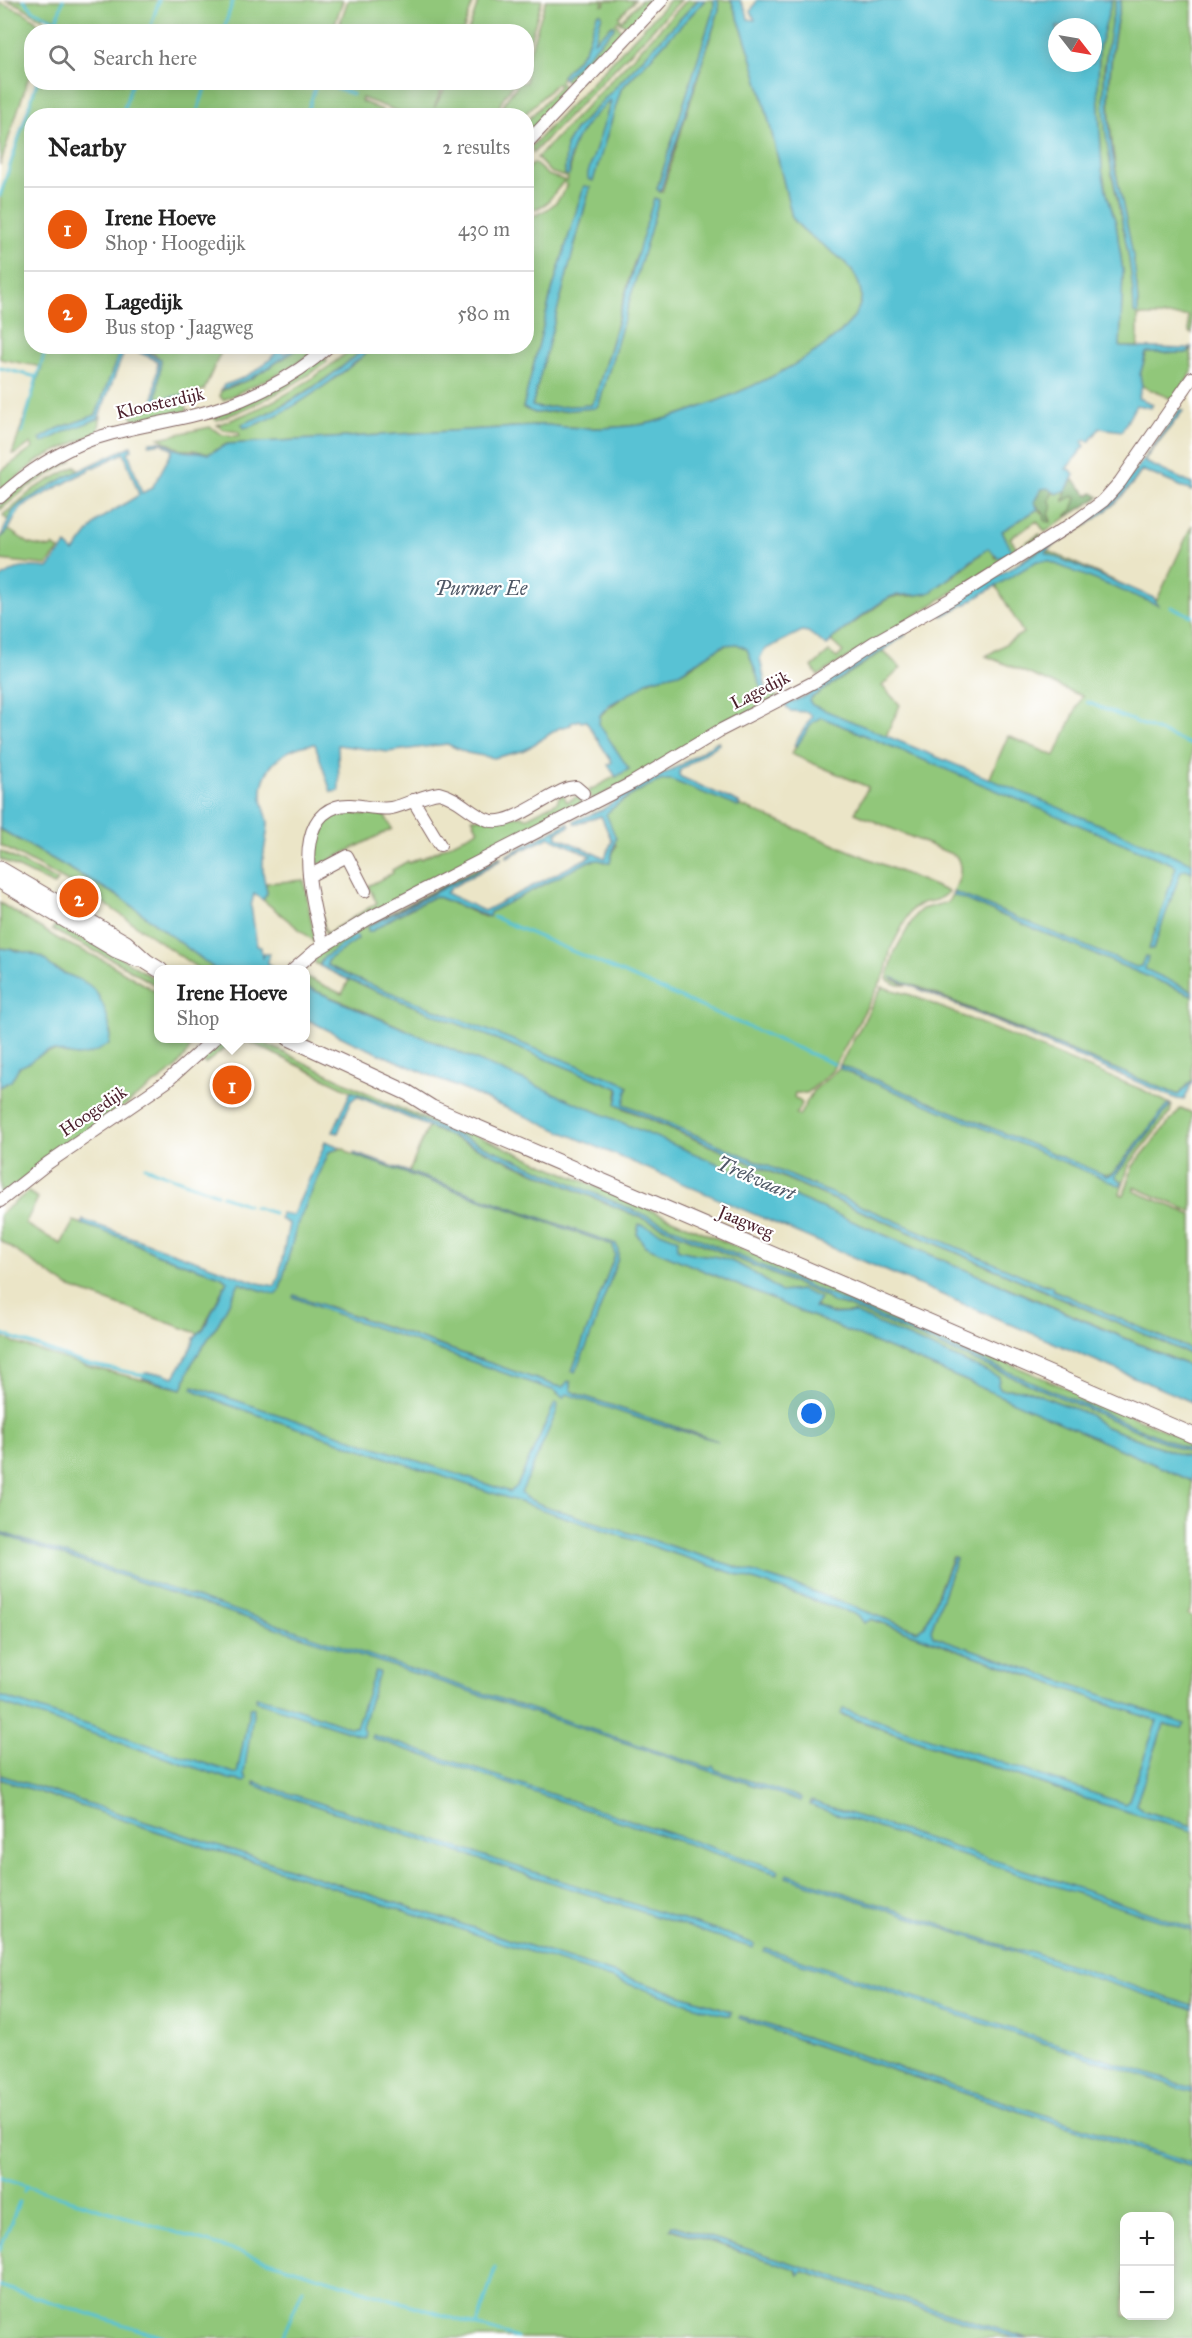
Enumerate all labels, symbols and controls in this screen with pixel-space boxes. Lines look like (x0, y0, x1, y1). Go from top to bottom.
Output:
north arrow (1048, 18, 1102, 72)
search box (24, 24, 534, 90)
icon: search (45, 41, 78, 74)
text: Search here (93, 44, 197, 71)
text: Nearby (48, 131, 126, 163)
text: 2 results (442, 135, 510, 159)
text: Irene Hoeve (105, 204, 216, 231)
text: 1 (64, 217, 71, 241)
text: 430 m (458, 217, 510, 241)
text: Shop · Hoogedijk (105, 231, 246, 255)
text: Lagedijk (105, 288, 183, 315)
text: 2 (63, 301, 72, 325)
text: 580 m (457, 301, 510, 325)
text: Bus stop · Jaagweg (105, 315, 253, 339)
street label: Kloosterdijk (114, 382, 207, 424)
water label: Purmer Ee (435, 576, 528, 600)
street label: Lagedijk (727, 666, 794, 715)
pin: 2 (60, 876, 98, 920)
popup (154, 965, 310, 1043)
text: Irene Hoeve (176, 979, 288, 1006)
text: Shop (176, 1006, 219, 1030)
pin: 1 (212, 1062, 252, 1108)
street label: Hoogedijk (55, 1080, 132, 1142)
water label: Trekvaart (713, 1151, 801, 1206)
street label: Jaagweg (713, 1200, 778, 1245)
your location (797, 1399, 826, 1428)
map controls (1120, 2212, 1174, 2320)
button: + (1120, 2212, 1174, 2266)
button: − (1120, 2266, 1174, 2320)

